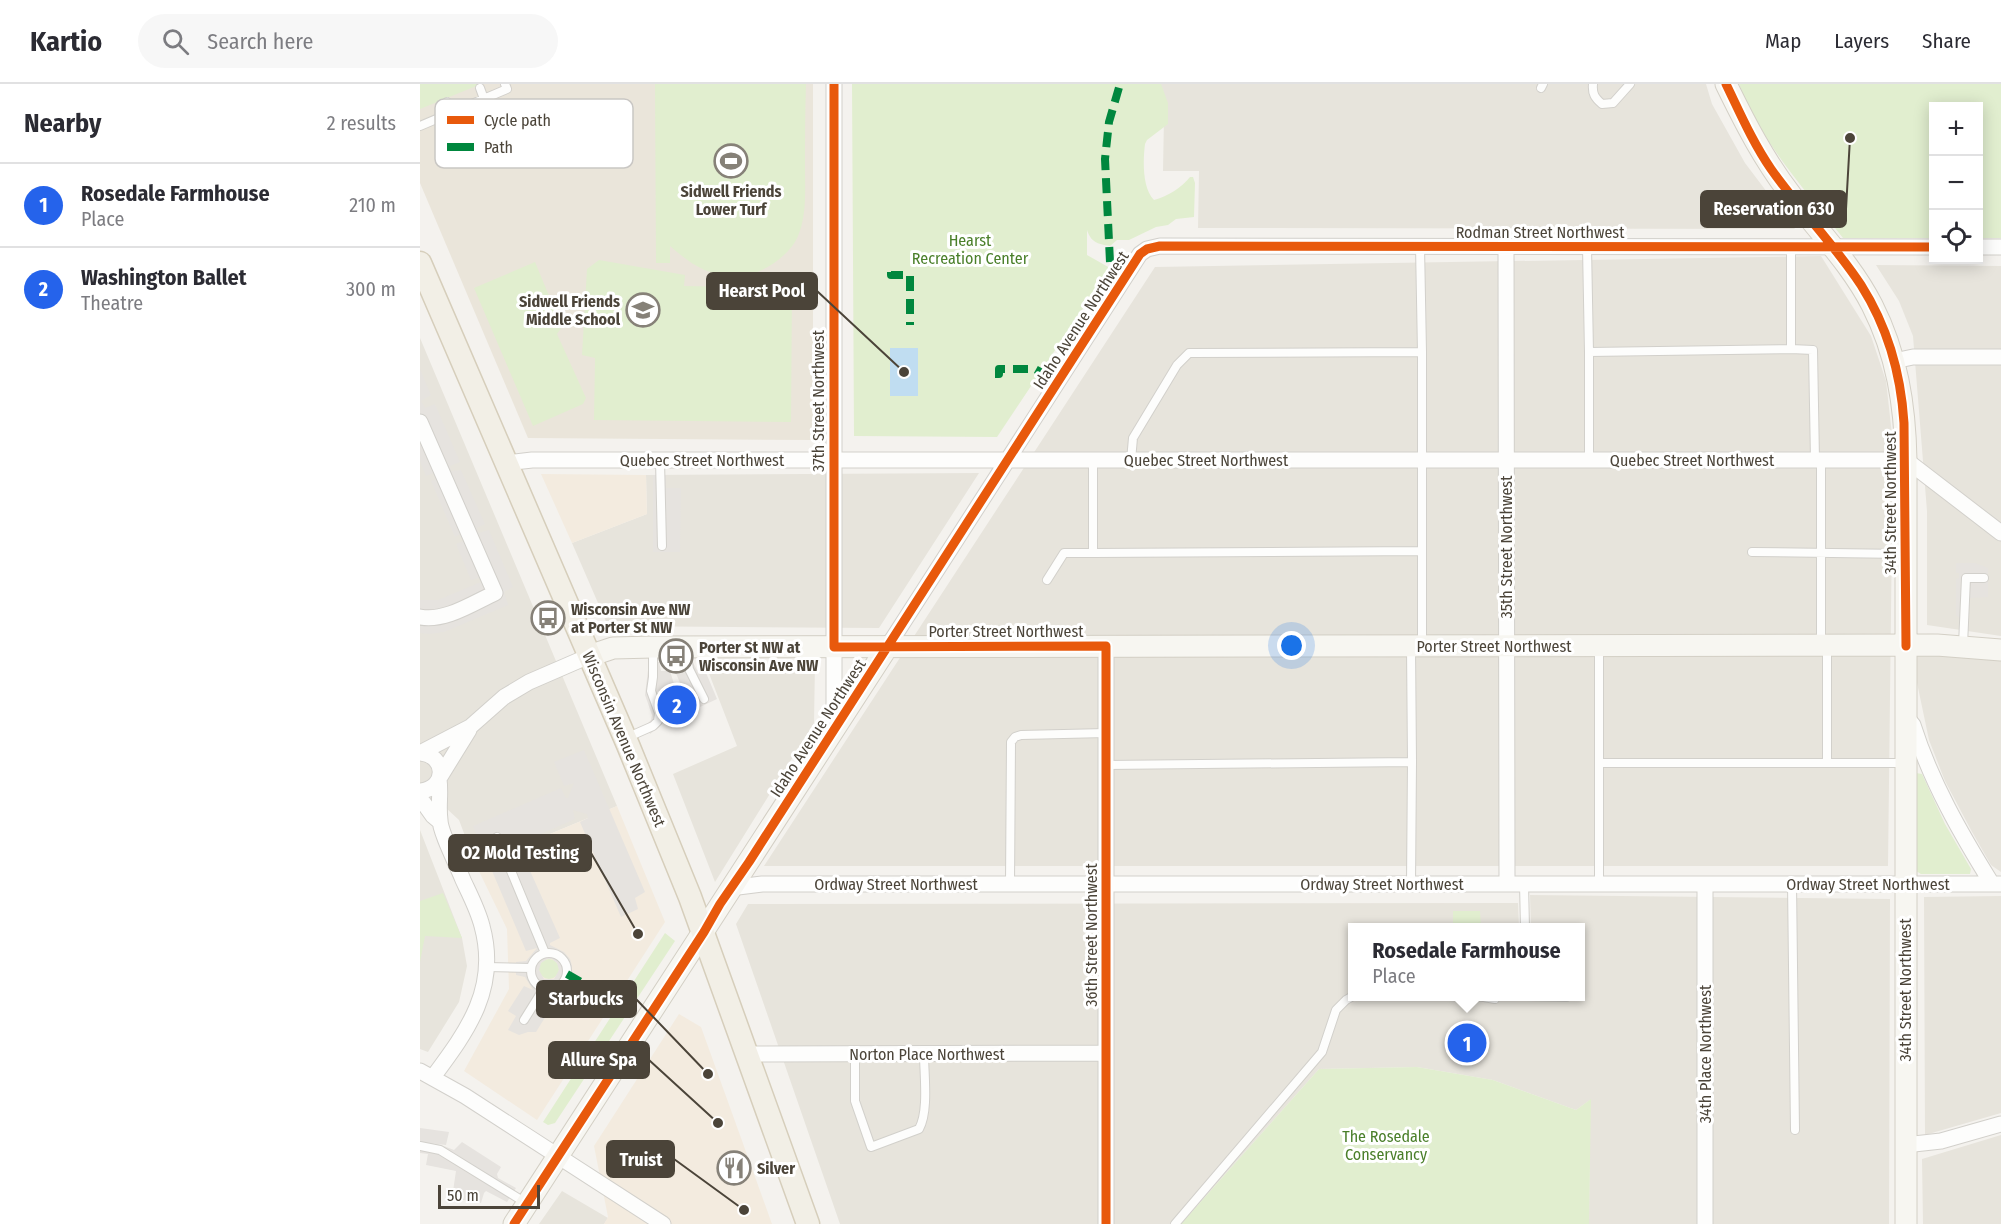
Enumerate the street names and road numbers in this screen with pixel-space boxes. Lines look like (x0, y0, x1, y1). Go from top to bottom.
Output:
street label: Rodman Street Northwest (1456, 223, 1625, 242)
street label: Idaho Avenue Northwest (1029, 247, 1133, 393)
street label: 37th Street Northwest (809, 329, 828, 472)
street label: 34th Street Northwest (1881, 431, 1900, 575)
street label: Quebec Street Northwest (620, 451, 785, 470)
street label: Quebec Street Northwest (1124, 451, 1289, 470)
street label: Quebec Street Northwest (1610, 451, 1775, 470)
street label: 35th Street Northwest (1497, 475, 1516, 618)
street label: Porter Street Northwest (928, 622, 1084, 641)
street label: Porter Street Northwest (1416, 637, 1572, 656)
street label: Wisconsin Avenue Northwest (578, 648, 670, 830)
street label: Idaho Avenue Northwest (766, 655, 870, 801)
street label: 36th Street Northwest (1082, 862, 1101, 1007)
street label: Ordway Street Northwest (814, 875, 978, 894)
street label: Ordway Street Northwest (1300, 875, 1464, 894)
street label: Ordway Street Northwest (1786, 875, 1950, 894)
street label: 34th Street Northwest (1896, 918, 1915, 1062)
street label: 34th Place Northwest (1696, 984, 1715, 1123)
street label: Norton Place Northwest (849, 1045, 1006, 1064)

